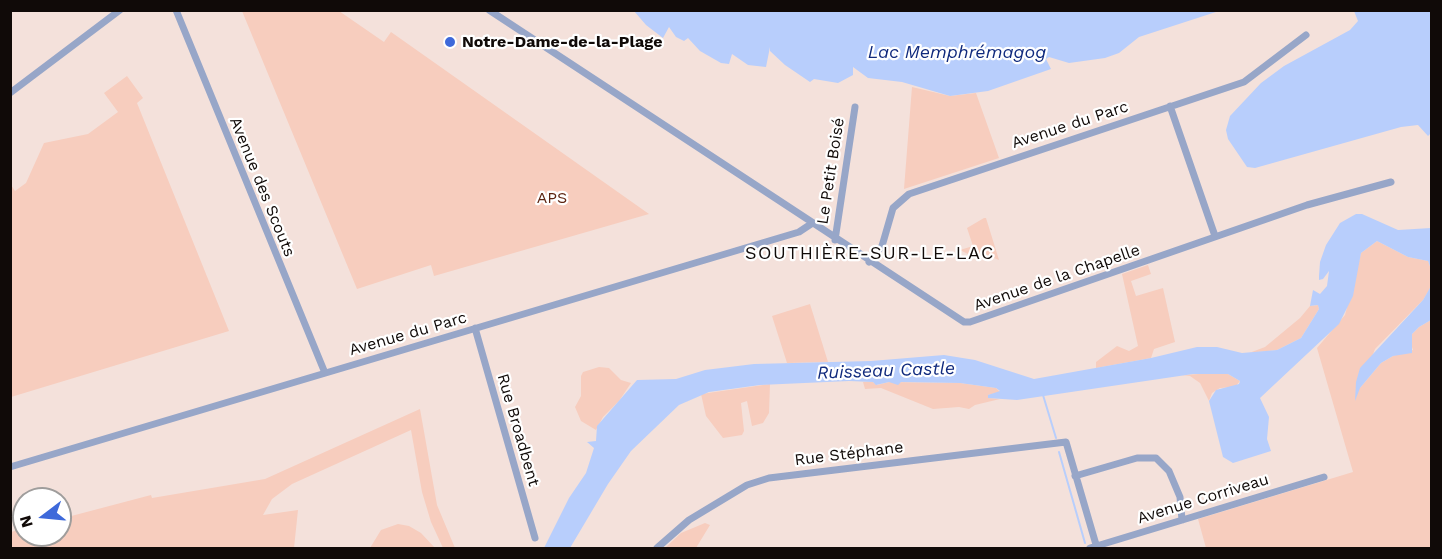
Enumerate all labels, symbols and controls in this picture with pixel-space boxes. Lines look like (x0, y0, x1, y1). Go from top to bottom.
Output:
place label: Notre-Dame-de-la-Plage (462, 32, 662, 52)
marker: Notre-Dame-de-la-Plage (443, 35, 457, 49)
water label: Lac Memphrémagog (868, 42, 1046, 64)
street label: Avenue du Parc (1009, 97, 1131, 153)
street label: Avenue des Scouts (225, 114, 299, 260)
street label: Le Petit Boisé (813, 116, 849, 226)
park label: APS (537, 188, 567, 208)
street label: Avenue de la Chapelle (971, 241, 1143, 315)
district label: SOUTHIÈRE-SUR-LE-LAC (745, 243, 995, 265)
street label: Avenue du Parc (347, 308, 469, 360)
water label: Ruisseau Castle (817, 358, 955, 384)
street label: Rue Broadbent (493, 372, 543, 488)
street label: Rue Stéphane (794, 438, 904, 470)
street label: Avenue Corriveau (1135, 470, 1271, 528)
north arrow (12, 487, 72, 547)
text: N (15, 513, 37, 530)

